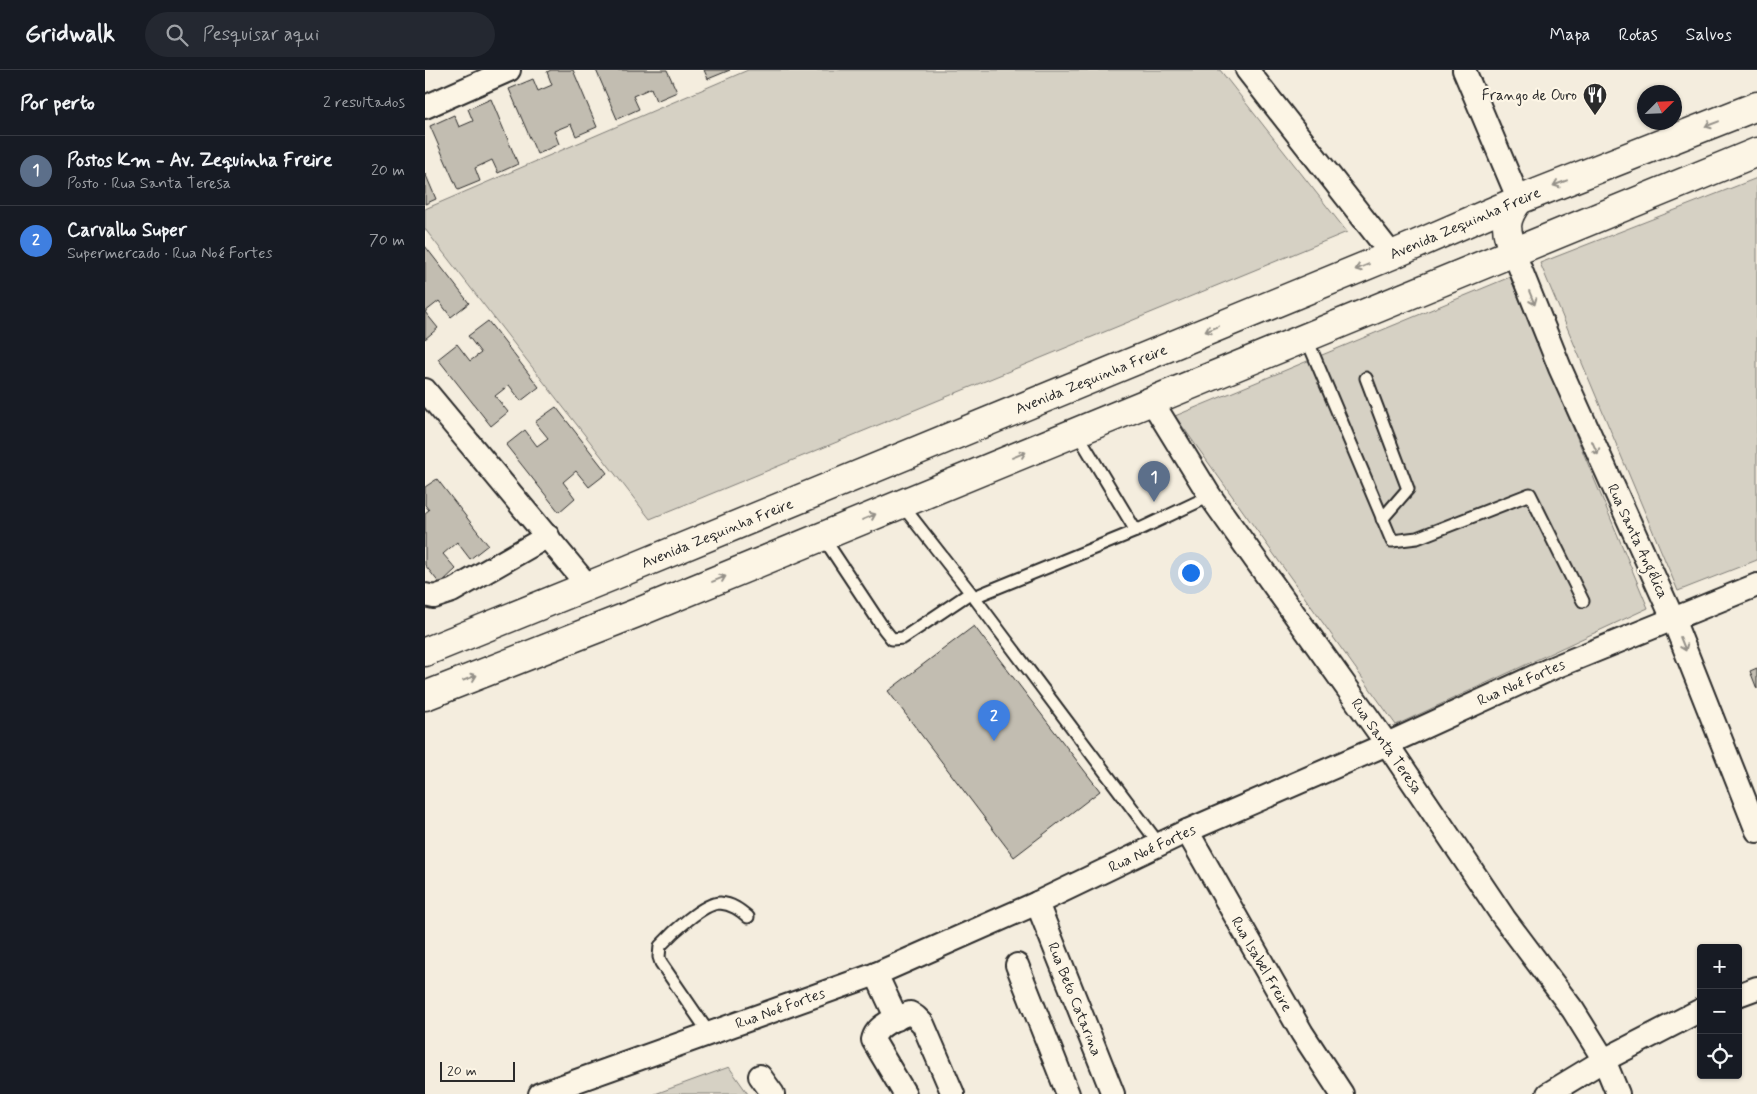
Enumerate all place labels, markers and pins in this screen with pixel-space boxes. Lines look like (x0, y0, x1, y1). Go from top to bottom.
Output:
restaurant icon: Frango de Ouro (1582, 82, 1608, 116)
place label: Frango de Ouro (1482, 86, 1577, 106)
pin: 1 (1138, 461, 1170, 502)
pin: 2 (978, 700, 1010, 741)

